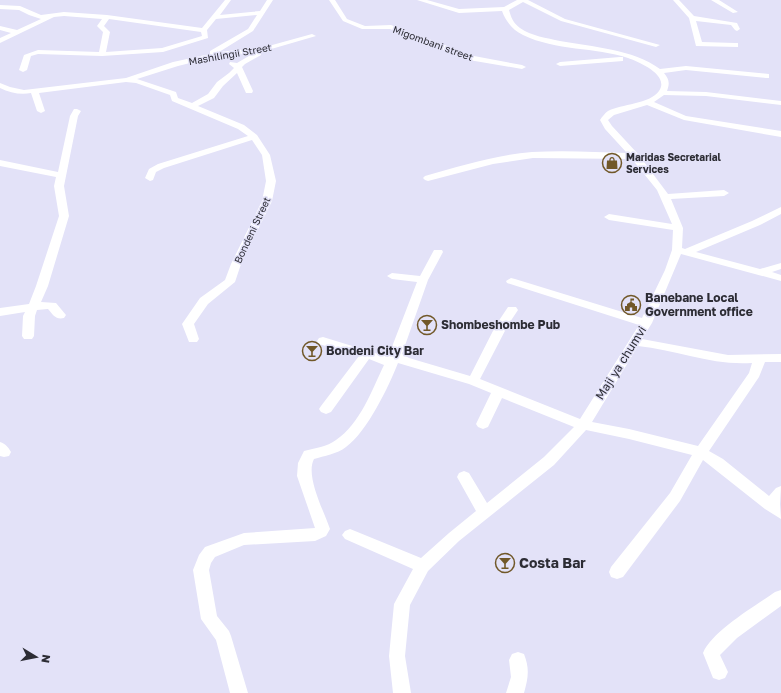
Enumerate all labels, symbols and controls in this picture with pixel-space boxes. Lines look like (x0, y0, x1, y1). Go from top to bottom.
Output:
street label: Migombani street (391, 23, 475, 63)
street label: Mashilingii Street (188, 41, 272, 67)
place label: Maridas Secretarial Services (626, 151, 722, 175)
shop icon: Maridas Secretarial Services (601, 152, 623, 174)
street label: Bondeni Street (231, 195, 273, 265)
place label: Banebane Local Government office (645, 290, 753, 319)
public building icon: Banebane Local Government office (620, 294, 642, 316)
bar icon: Shombeshombe Pub (416, 314, 438, 336)
place label: Shombeshombe Pub (441, 317, 561, 332)
street label: Maji ya chumvi (592, 323, 649, 402)
bar icon: Bondeni City Bar (301, 340, 323, 362)
place label: Bondeni City Bar (326, 343, 424, 358)
bar icon: Costa Bar (494, 552, 516, 574)
place label: Costa Bar (519, 554, 586, 571)
north arrow (16, 637, 56, 677)
text: N (39, 654, 53, 664)

